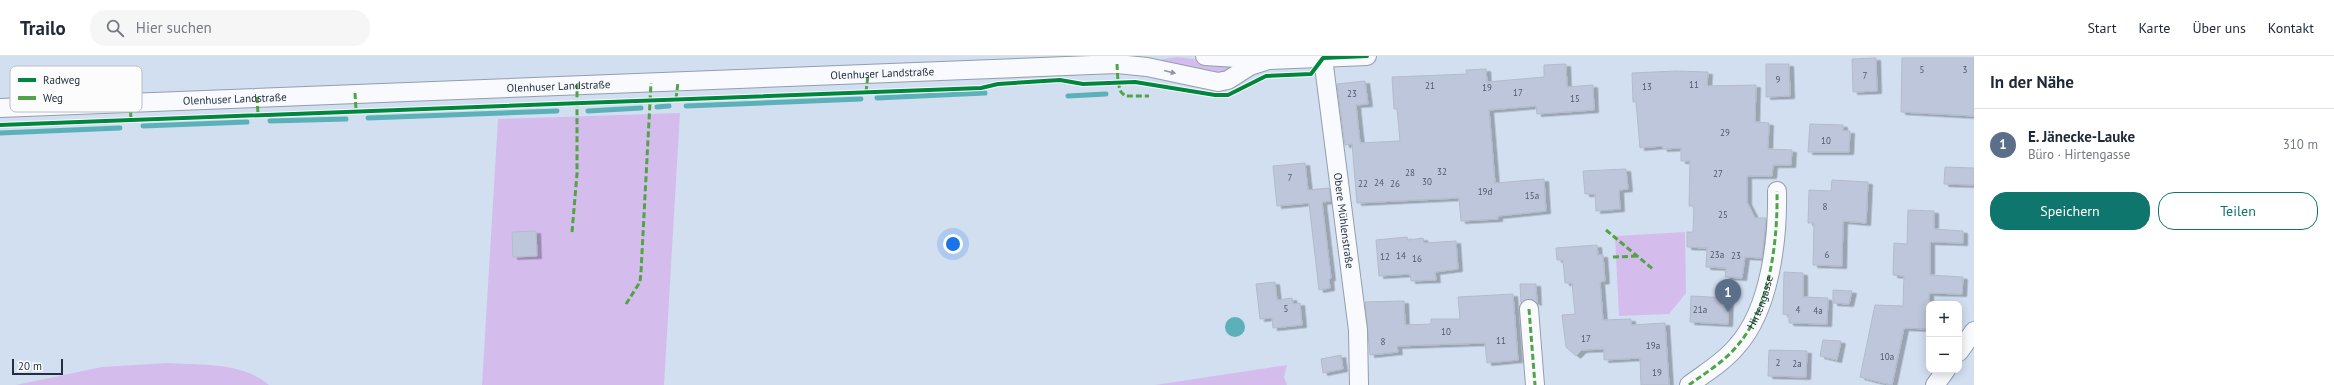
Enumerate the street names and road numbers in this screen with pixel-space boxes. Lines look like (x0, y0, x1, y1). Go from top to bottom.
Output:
street label: Olenhuser Landstraße (830, 64, 935, 82)
street label: Olenhuser Landstraße (506, 77, 611, 95)
street label: Olenhuser Landstraße (183, 90, 287, 108)
street label: Obere Mühlenstraße (1331, 172, 1357, 270)
street label: Hirtengasse (1744, 274, 1776, 332)

